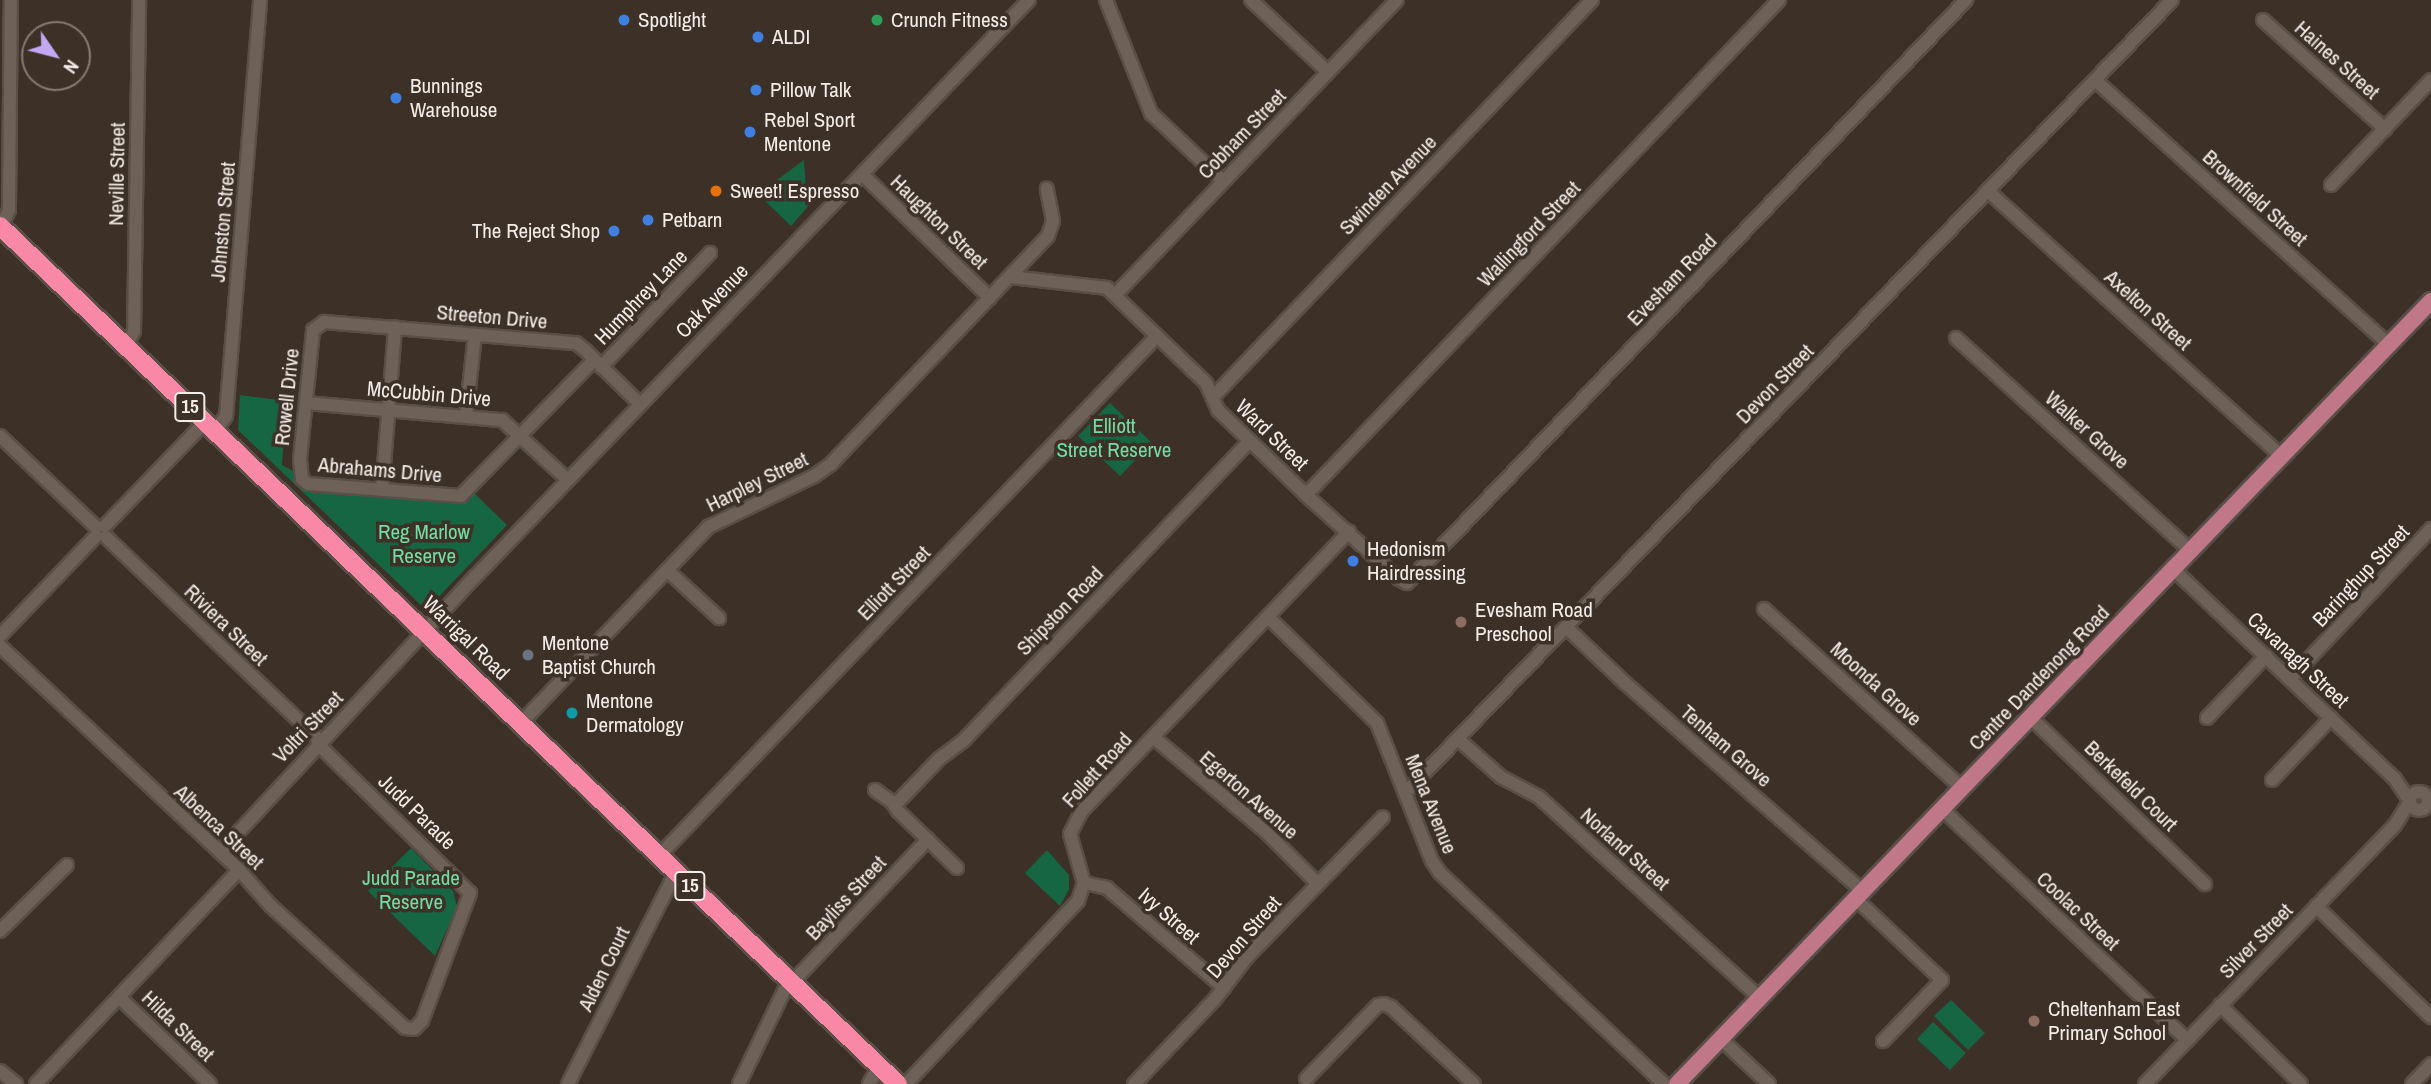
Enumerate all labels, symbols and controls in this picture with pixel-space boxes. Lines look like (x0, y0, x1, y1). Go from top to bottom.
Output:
place label: Spotlight (638, 7, 706, 33)
place label: Crunch Fitness (891, 7, 1008, 33)
marker: Spotlight (616, 12, 632, 28)
marker: Crunch Fitness (869, 12, 885, 28)
street label: Haines Street (2289, 15, 2385, 105)
north arrow (21, 21, 91, 91)
place label: ALDI (772, 24, 810, 50)
marker: ALDI (750, 29, 766, 45)
text: N (58, 55, 85, 79)
place label: Bunnings Warehouse (410, 73, 497, 123)
place label: Pillow Talk (770, 77, 852, 103)
marker: Pillow Talk (748, 82, 764, 98)
street label: Cobham Street (1193, 84, 1291, 184)
marker: Bunnings Warehouse (388, 90, 404, 106)
place label: Rebel Sport Mentone (764, 107, 855, 157)
street label: Neville Street (103, 122, 131, 226)
marker: Rebel Sport Mentone (742, 124, 758, 140)
street label: Swinden Avenue (1334, 130, 1442, 240)
street label: Brownfield Street (2197, 144, 2313, 252)
street label: Johnston Street (205, 161, 241, 283)
street label: Haughton Street (885, 169, 993, 275)
street label: Wallingford Street (1472, 176, 1586, 292)
place label: Sweet! Espresso (730, 178, 859, 204)
marker: Sweet! Espresso (708, 183, 724, 199)
place label: Petbarn (662, 207, 722, 233)
marker: Petbarn (640, 212, 656, 228)
place label: The Reject Shop (472, 218, 600, 244)
marker: The Reject Shop (606, 223, 622, 239)
street label: Evesham Road (1622, 229, 1722, 331)
street label: Humphrey Lane (589, 244, 693, 350)
street label: Oak Avenue (670, 258, 754, 344)
street label: Axelton Street (2099, 264, 2197, 356)
street label: Streeton Drive (436, 300, 548, 334)
street label: Devon Street (1731, 339, 1819, 429)
street label: Rowell Drive (269, 347, 305, 447)
street label: McCubbin Drive (366, 376, 492, 412)
street label: Walker Grove (2040, 386, 2134, 474)
road number: 15 (174, 392, 206, 422)
street label: Ward Street (1230, 394, 1314, 476)
park label: Elliott Street Reserve (1057, 413, 1171, 463)
street label: Harpley Street (702, 447, 812, 517)
street label: Abrahams Drive (317, 452, 443, 488)
park label: Reg Marlow Reserve (378, 519, 470, 569)
street label: Baringhup Street (2307, 520, 2415, 632)
place label: Hedonism Hairdressing (1367, 536, 1466, 586)
street label: Elliott Street (852, 541, 936, 625)
marker: Hedonism Hairdressing (1345, 553, 1361, 569)
street label: Shipston Road (1011, 561, 1109, 661)
street label: Riviera Street (179, 579, 273, 671)
street label: Warrigal Road (418, 591, 514, 685)
place label: Evesham Road Preschool (1475, 597, 1593, 647)
street label: Centre Dandenong Road (1963, 600, 2115, 756)
street label: Cavanagh Street (2242, 607, 2354, 713)
marker: Evesham Road Preschool (1453, 614, 1469, 630)
place label: Mentone Baptist Church (542, 630, 656, 680)
street label: Moonda Grove (1825, 637, 1927, 731)
marker: Mentone Baptist Church (520, 647, 536, 663)
street label: Voltri Street (268, 686, 348, 768)
place label: Mentone Dermatology (586, 688, 684, 738)
street label: Tenham Grove (1675, 699, 1777, 793)
marker: Mentone Dermatology (564, 705, 580, 721)
street label: Follett Road (1057, 727, 1137, 813)
street label: Berkefeld Court (2079, 735, 2183, 837)
street label: Egerton Avenue (1194, 745, 1304, 845)
street label: Mena Avenue (1399, 750, 1463, 858)
street label: Judd Parade (373, 769, 461, 855)
street label: Albenca Street (169, 779, 269, 875)
street label: Norland Street (1575, 802, 1675, 896)
street label: Bayliss Street (801, 851, 891, 945)
park label: Judd Parade Reserve (362, 865, 460, 915)
street label: Coolac Street (2031, 866, 2125, 956)
road number: 15 (674, 870, 706, 902)
street label: Ivy Street (1133, 883, 1205, 949)
street label: Devon Street (1202, 891, 1286, 983)
street label: Silver Street (2214, 898, 2298, 984)
street label: Alden Court (573, 923, 635, 1015)
street label: Hilda Street (137, 985, 219, 1067)
place label: Cheltenham East Primary School (2048, 996, 2180, 1046)
marker: Cheltenham East Primary School (2026, 1013, 2042, 1029)

